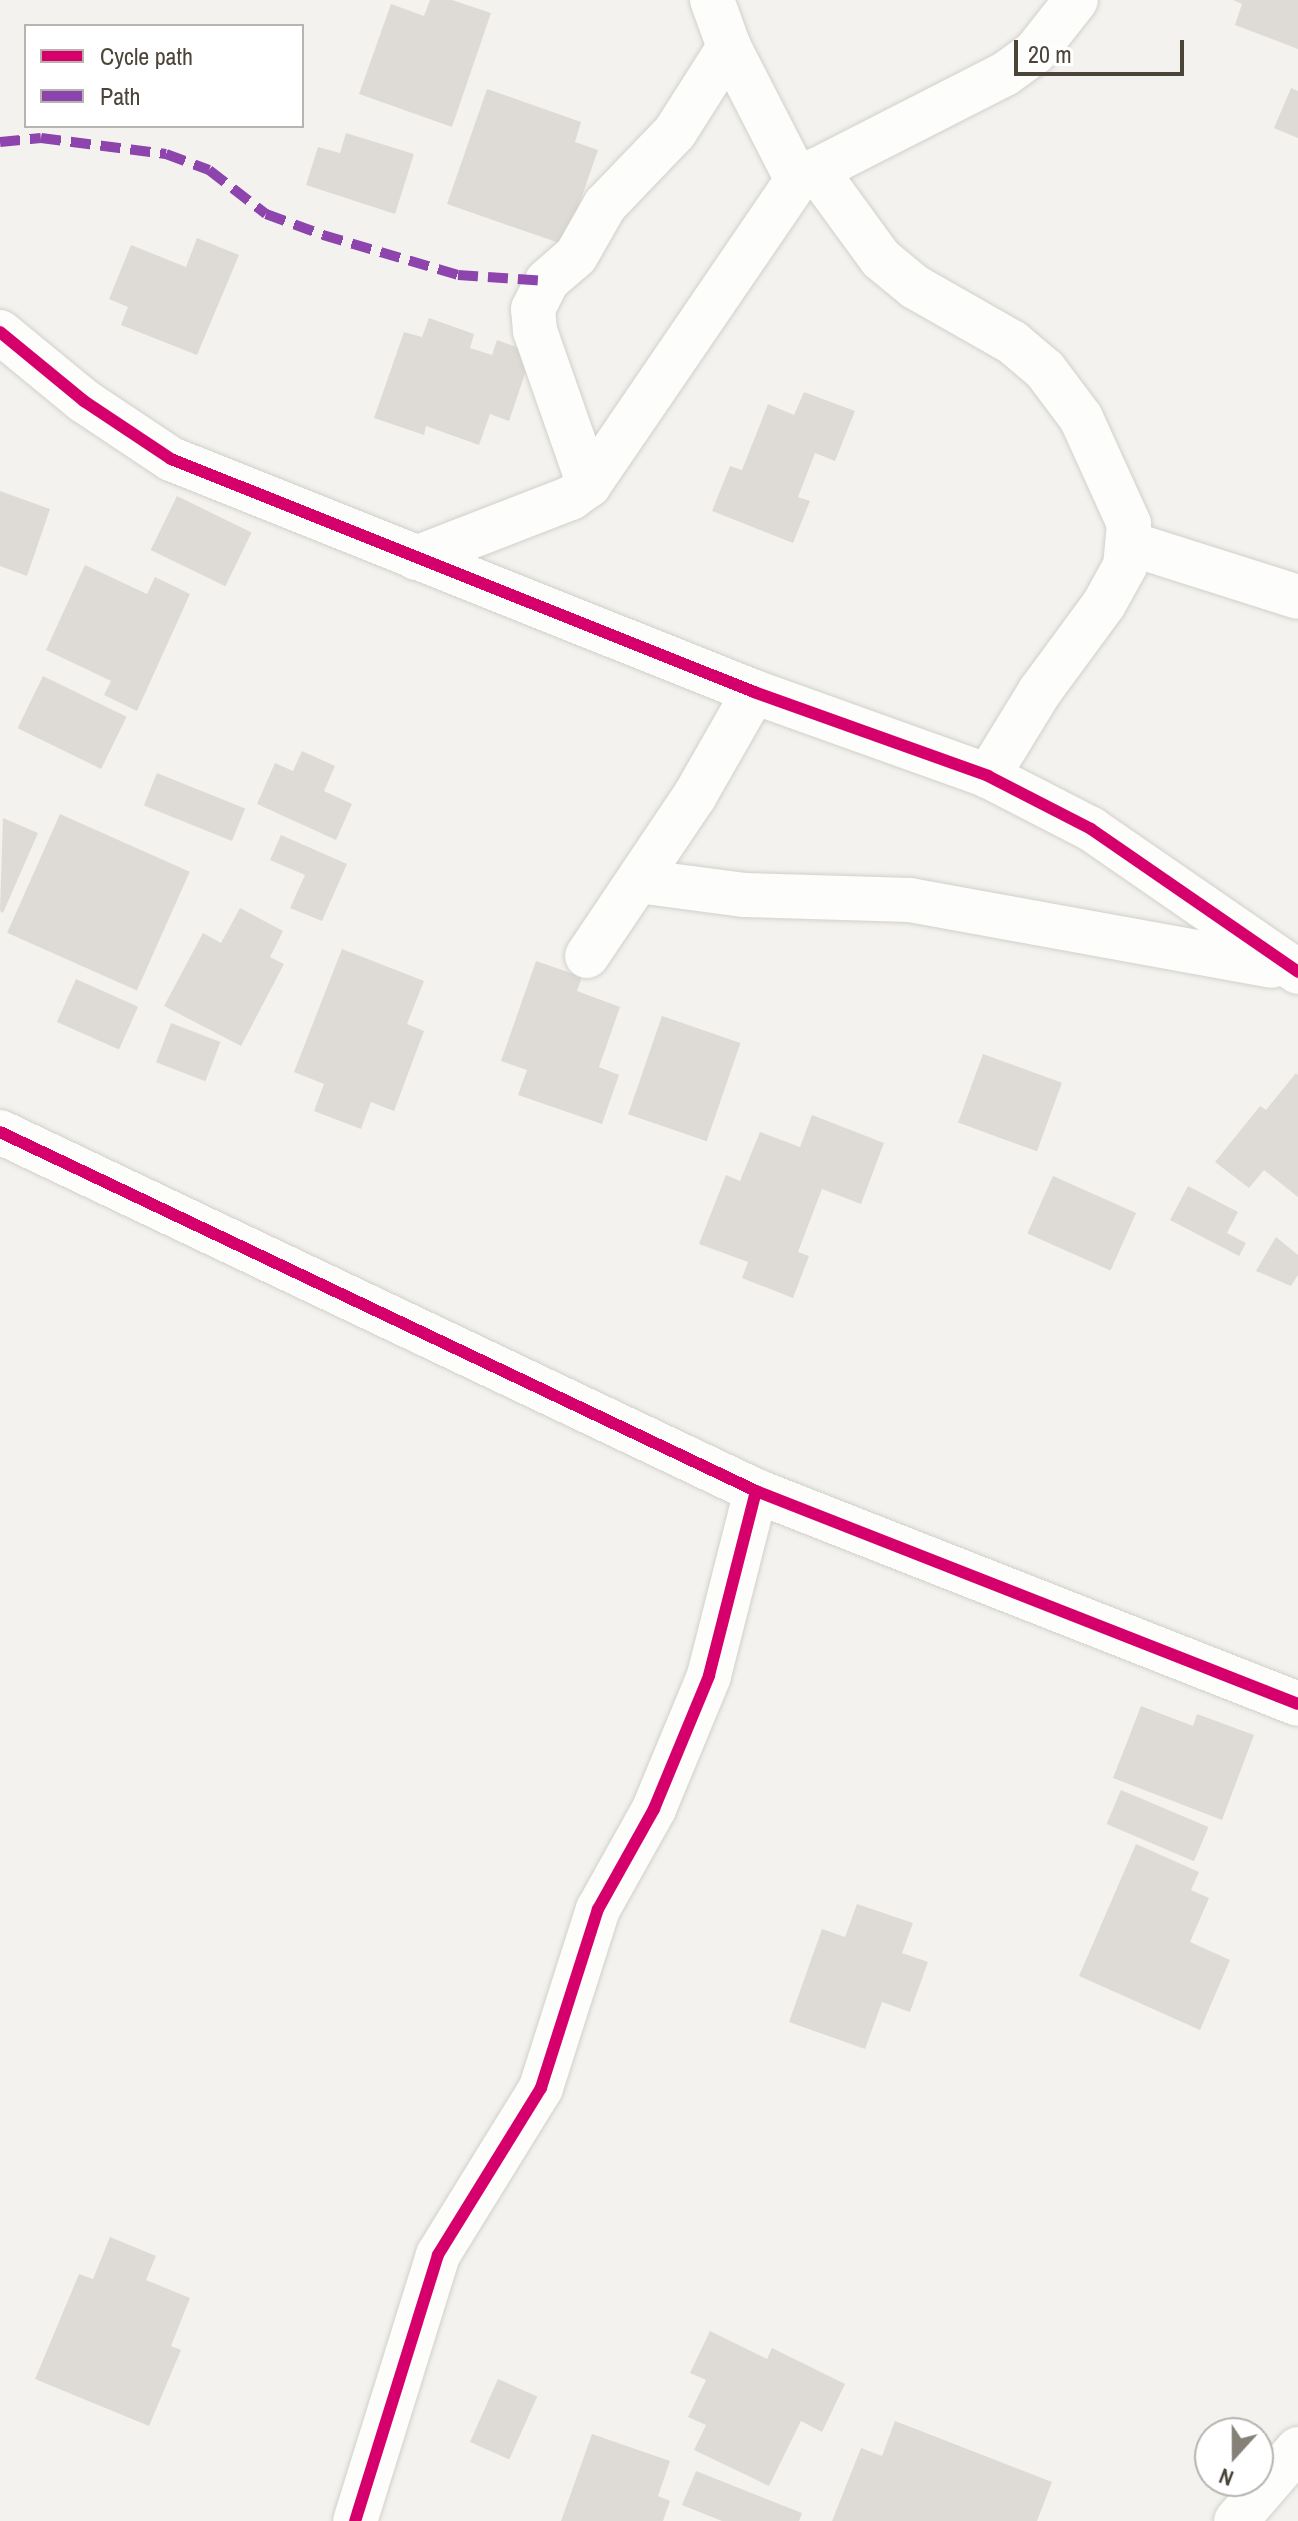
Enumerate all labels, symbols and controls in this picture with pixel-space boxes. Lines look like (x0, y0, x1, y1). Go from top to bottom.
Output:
legend (24, 24, 304, 128)
scale bar (1018, 24, 1188, 74)
text: 20 m (1028, 38, 1072, 70)
text: Cycle path (100, 40, 193, 72)
text: Path (100, 80, 141, 112)
north arrow (1194, 2417, 1274, 2497)
text: N (1215, 2461, 1238, 2494)

